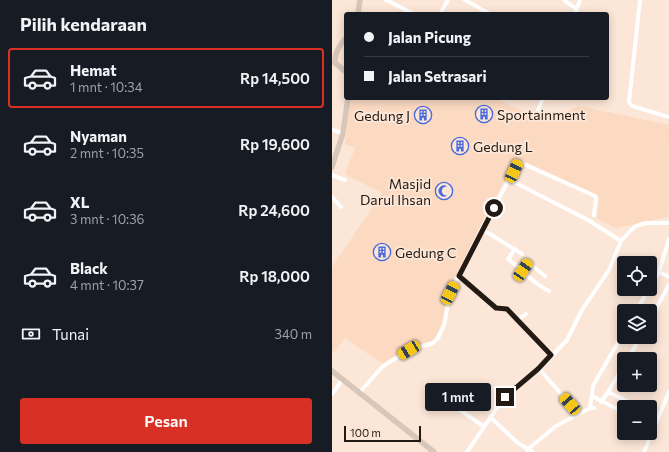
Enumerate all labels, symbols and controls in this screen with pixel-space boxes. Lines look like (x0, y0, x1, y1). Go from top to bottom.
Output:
text: Pilih kendaraan (20, 13, 147, 35)
text: Jalan Picung (388, 28, 471, 46)
icon: car (22, 60, 58, 96)
text: Hemat (70, 61, 116, 79)
text: Jalan Setrasari (388, 67, 487, 85)
text: Rp 14,500 (240, 69, 310, 87)
text: 1 mnt · 10:34 (70, 79, 143, 95)
building icon: Sportainment (474, 104, 494, 124)
building icon: Gedung J (413, 105, 433, 125)
place label: Sportainment (497, 106, 586, 123)
place label: Gedung J (354, 107, 410, 124)
icon: car (22, 126, 58, 162)
text: Nyaman (70, 127, 127, 145)
text: Rp 19,600 (240, 135, 310, 153)
building icon: Gedung L (450, 136, 470, 156)
place label: Gedung L (473, 138, 533, 155)
text: 2 mnt · 10:35 (70, 145, 144, 161)
car (503, 158, 525, 184)
place label: Masjid Darul Ihsan (360, 175, 431, 208)
mosque icon: Masjid Darul Ihsan (434, 181, 454, 201)
icon: car (22, 192, 58, 228)
text: XL (70, 193, 89, 211)
route start (485, 199, 503, 217)
text: Rp 24,600 (238, 201, 310, 219)
text: 3 mnt · 10:36 (70, 211, 145, 227)
building icon: Gedung C (372, 242, 392, 262)
place label: Gedung C (395, 244, 456, 261)
map controls (617, 256, 657, 440)
button: locate (617, 256, 657, 296)
car (511, 257, 535, 283)
icon: car (22, 258, 58, 294)
text: Black (70, 259, 108, 277)
text: Rp 18,000 (239, 267, 310, 285)
text: 4 mnt · 10:37 (70, 277, 144, 293)
car (439, 280, 461, 306)
button: layers (617, 304, 657, 344)
icon: cash (20, 323, 42, 345)
text: Tunai (52, 325, 89, 343)
text: 340 m (274, 326, 312, 342)
car (396, 339, 422, 361)
button: + (617, 352, 657, 392)
callout: 1 mnt (425, 383, 491, 411)
route end (496, 388, 514, 406)
text: 1 mnt (442, 389, 474, 405)
car (558, 391, 582, 417)
button: Pesan (20, 398, 312, 444)
button: − (617, 400, 657, 440)
scale bar (344, 424, 421, 443)
text: 100 m (350, 426, 381, 439)

